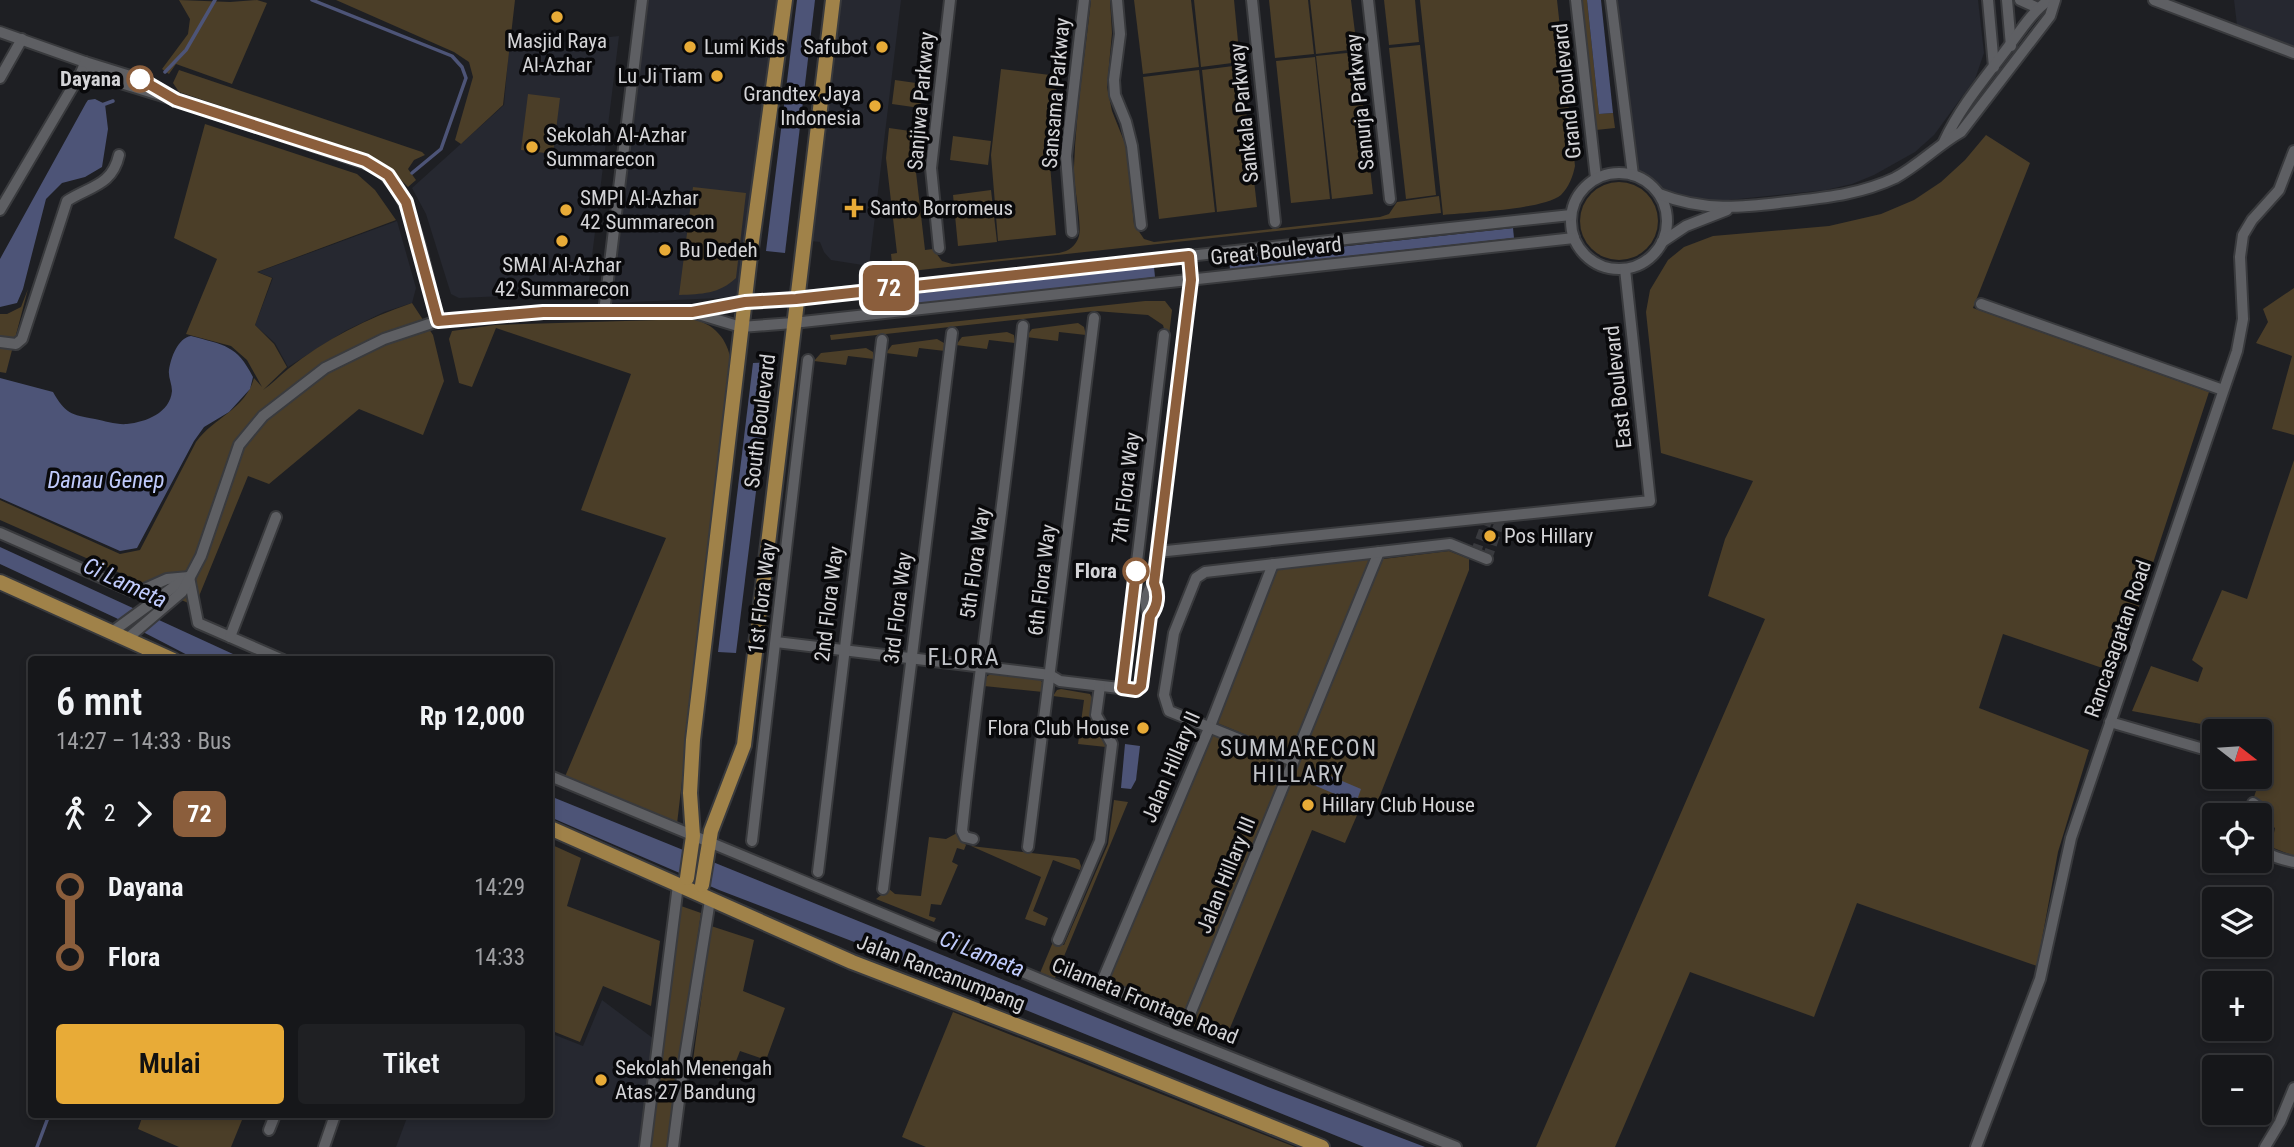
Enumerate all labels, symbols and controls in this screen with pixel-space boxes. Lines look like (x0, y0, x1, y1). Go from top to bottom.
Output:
marker: Masjid Raya Al-Azhar (549, 9, 565, 25)
street label: Sansama Parkway (1037, 16, 1075, 169)
street label: Grand Boulevard (1548, 22, 1586, 160)
place label: Masjid Raya Al-Azhar (507, 29, 607, 77)
street label: Sanjiwa Parkway (903, 31, 939, 171)
street label: Sanurja Parkway (1341, 32, 1379, 171)
place label: Lumi Kids (704, 35, 785, 59)
place label: Safubot (803, 35, 868, 59)
marker: Lumi Kids (682, 39, 698, 55)
marker: Safubot (874, 39, 890, 55)
street label: Sankala Parkway (1225, 42, 1263, 184)
place label: Lu Ji Tiam (617, 64, 703, 88)
marker: Dayana (127, 66, 153, 92)
place label: Dayana (60, 67, 121, 91)
marker: Lu Ji Tiam (709, 68, 725, 84)
place label: Grandtex Jaya Indonesia (743, 82, 861, 130)
marker: Grandtex Jaya Indonesia (867, 98, 883, 114)
place label: Sekolah Al-Azhar Summarecon (546, 123, 687, 171)
marker: Sekolah Al-Azhar Summarecon (524, 139, 540, 155)
place label: SMPI Al-Azhar 42 Summarecon (580, 186, 715, 234)
place label: Santo Borromeus (870, 196, 1013, 220)
marker: Santo Borromeus (844, 198, 864, 218)
marker: SMPI Al-Azhar 42 Summarecon (558, 202, 574, 218)
street label: Great Boulevard (1209, 232, 1343, 270)
marker: SMAI Al-Azhar 42 Summarecon (554, 233, 570, 249)
place label: Bu Dedeh (679, 238, 758, 262)
marker: Bu Dedeh (657, 242, 673, 258)
place label: SMAI Al-Azhar 42 Summarecon (495, 253, 629, 301)
line badge: 72 (858, 265, 920, 311)
text: 72 (877, 274, 901, 302)
street label: East Boulevard (1600, 324, 1636, 450)
street label: South Boulevard (740, 353, 780, 489)
street label: 7th Flora Way (1107, 431, 1145, 545)
water label: Danau Genep (48, 467, 164, 494)
street label: 5th Flora Way (955, 506, 995, 620)
street label: 6th Flora Way (1023, 523, 1061, 637)
place label: Pos Hillary (1504, 524, 1594, 548)
marker: Pos Hillary (1482, 528, 1498, 544)
street label: 1st Flora Way (743, 541, 781, 655)
street label: 2nd Flora Way (810, 545, 848, 663)
street label: 3rd Flora Way (879, 550, 917, 665)
water label: Ci Lameta (79, 552, 171, 614)
street label: Rancasagatan Road (2080, 557, 2156, 721)
marker: Flora (1123, 558, 1149, 584)
place label: Flora (1075, 559, 1117, 583)
district label: FLORA (927, 643, 1001, 671)
text: 6 mnt (56, 680, 142, 724)
text: Rp 12,000 (420, 701, 525, 731)
street label: Jalan Hillary II (1137, 708, 1205, 826)
place label: Flora Club House (987, 716, 1129, 740)
north arrow (2202, 719, 2272, 789)
map controls (2202, 719, 2272, 1125)
marker: Flora Club House (1135, 720, 1151, 736)
text: 14:27 – 14:33 · Bus (56, 728, 232, 755)
district label: SUMMARECON HILLARY (1220, 735, 1378, 788)
place label: Hillary Club House (1322, 793, 1475, 817)
icon: walk (56, 795, 94, 833)
icon: forward (125, 795, 163, 833)
marker: Hillary Club House (1300, 797, 1316, 813)
text: 2 (104, 800, 115, 827)
text: 72 (187, 800, 212, 828)
button: locate (2202, 803, 2272, 873)
street label: Jalan Hillary III (1192, 813, 1260, 937)
text: Dayana (108, 872, 183, 902)
text: 14:29 (474, 874, 525, 901)
button: layers (2202, 887, 2272, 957)
water label: Ci Lameta (936, 925, 1028, 983)
street label: Jalan Rancanumpang (853, 930, 1029, 1016)
text: Flora (108, 942, 160, 972)
text: 14:33 (474, 944, 525, 971)
street label: Cilameta Frontage Road (1048, 953, 1242, 1049)
button: + (2202, 971, 2272, 1041)
button: Mulai (56, 1024, 284, 1104)
button: Tiket (298, 1024, 525, 1104)
button: − (2202, 1055, 2272, 1125)
place label: Sekolah Menengah Atas 27 Bandung (615, 1056, 772, 1104)
marker: Sekolah Menengah Atas 27 Bandung (593, 1072, 609, 1088)

